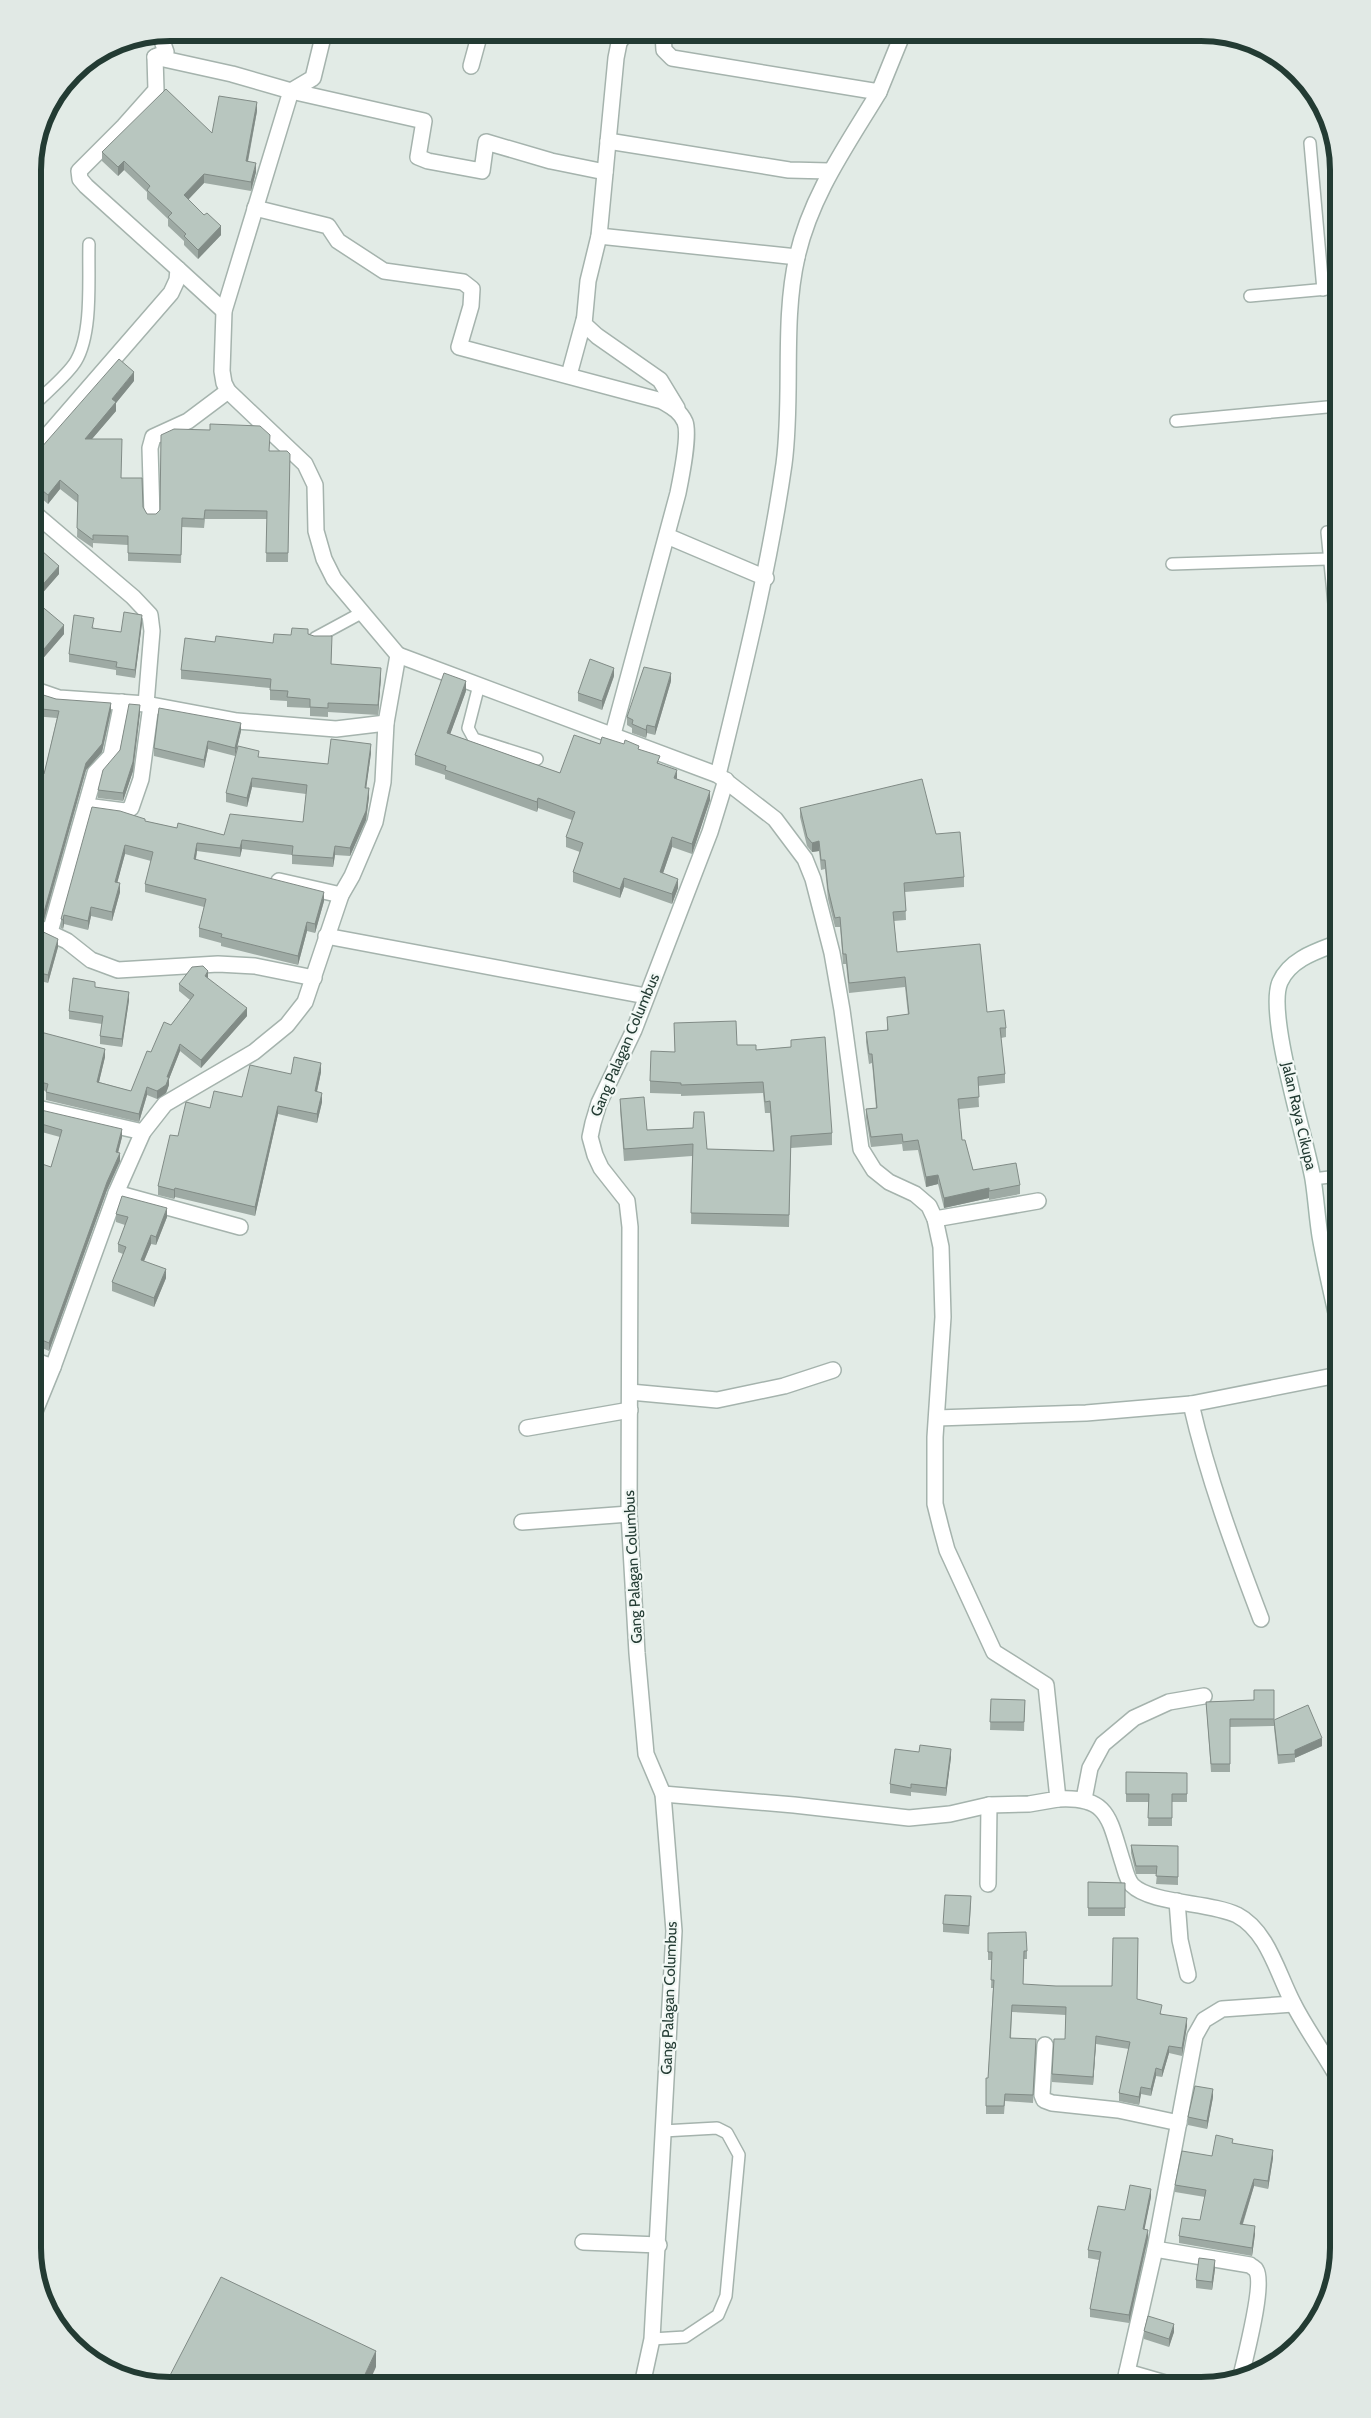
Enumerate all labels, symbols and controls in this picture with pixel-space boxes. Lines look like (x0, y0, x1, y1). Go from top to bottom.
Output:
street label: Gang Palagan Columbus (587, 971, 663, 1119)
street label: Jalan Raya Cikupa (1278, 1059, 1320, 1173)
street label: Gang Palagan Columbus (620, 1490, 646, 1644)
street label: Gang Palagan Columbus (657, 1921, 681, 2075)

